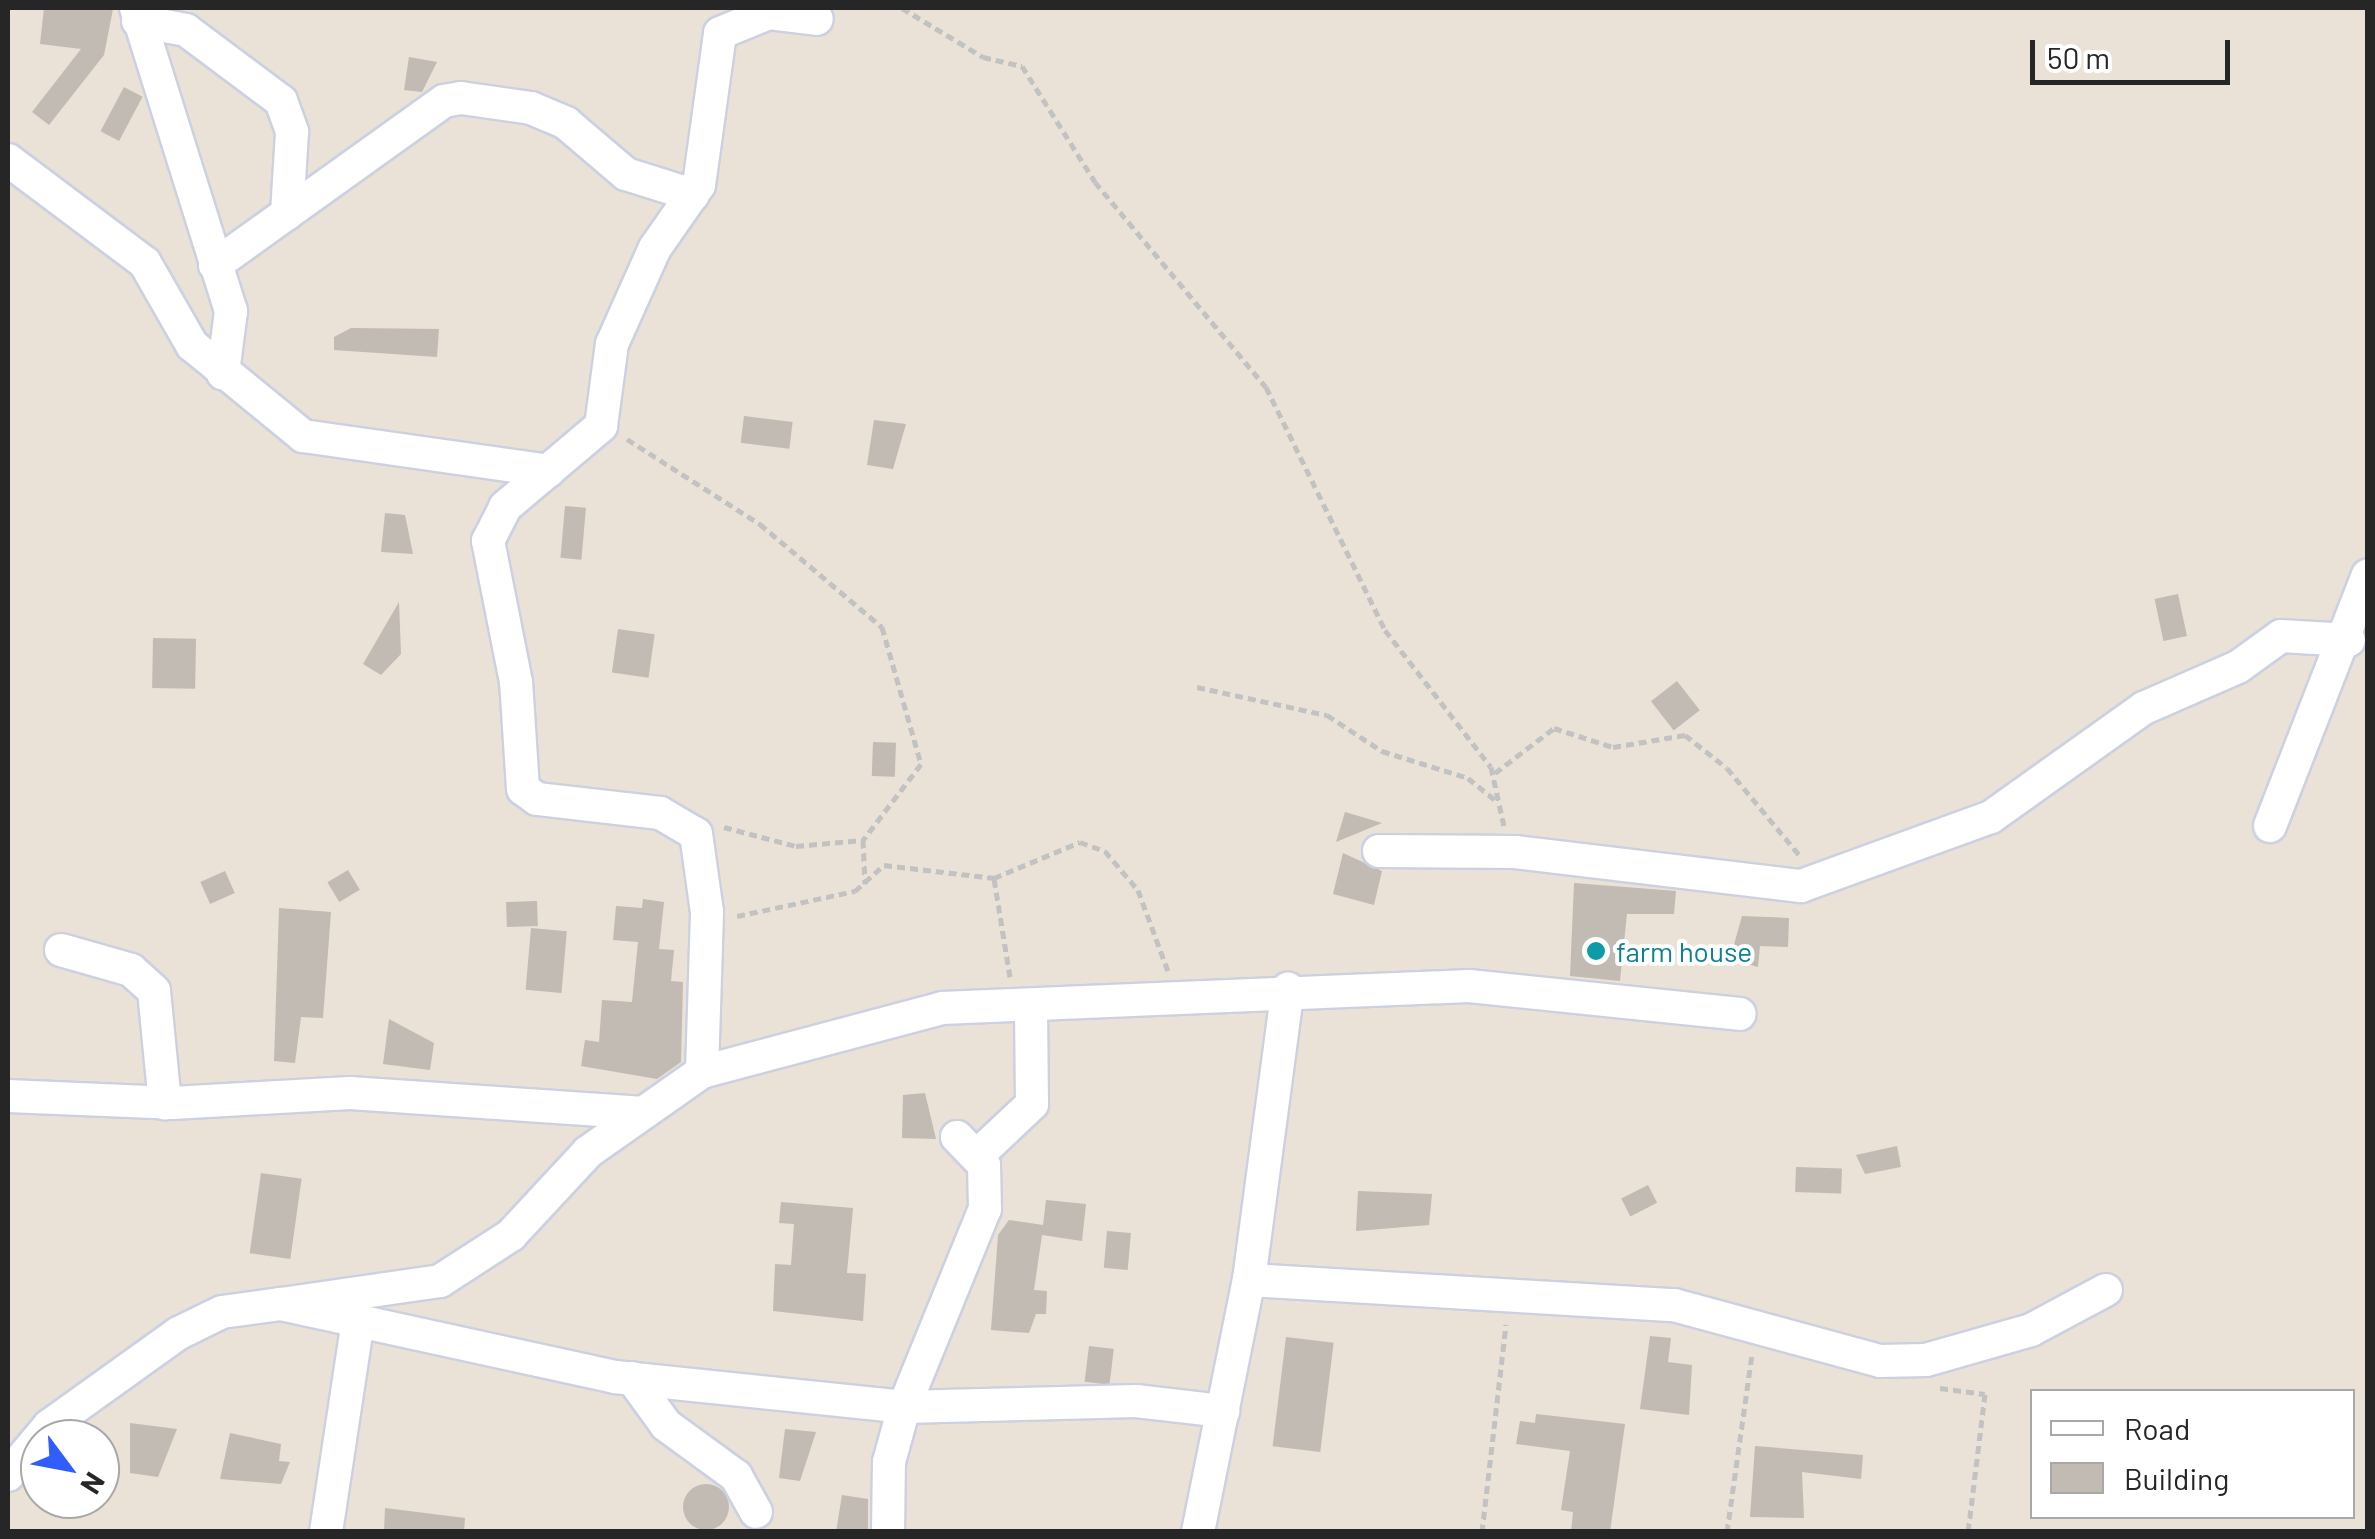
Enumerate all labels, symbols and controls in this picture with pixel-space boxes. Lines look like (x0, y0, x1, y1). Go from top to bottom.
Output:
scale bar (2035, 20, 2235, 82)
text: 50 m (2047, 39, 2110, 75)
place label: farm house (1616, 934, 1752, 968)
marker: farm house (1585, 940, 1607, 962)
legend (2030, 1389, 2355, 1519)
text: Road (2124, 1410, 2190, 1446)
north arrow (20, 1419, 120, 1519)
text: Building (2124, 1460, 2229, 1496)
text: N (74, 1467, 113, 1501)

